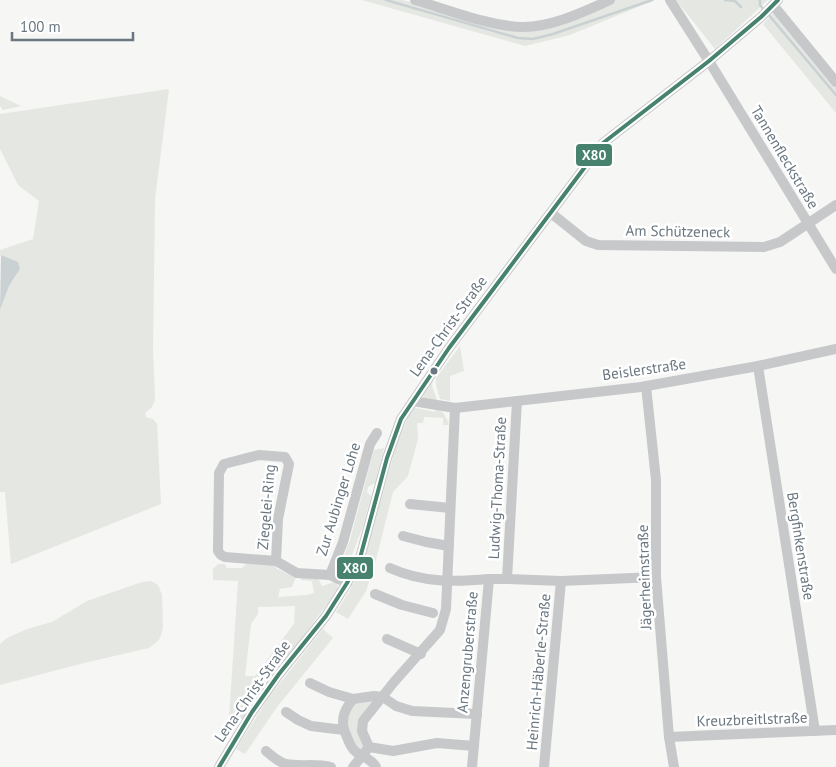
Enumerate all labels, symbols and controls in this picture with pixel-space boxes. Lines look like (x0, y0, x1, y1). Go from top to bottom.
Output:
scale bar (12, 10, 134, 42)
text: 100 m (20, 17, 61, 36)
street label: Tannenfleckstraße (747, 102, 823, 212)
line badge: X80 (575, 143, 613, 167)
text: X80 (582, 146, 606, 164)
street label: Am Schützeneck (625, 221, 731, 241)
street label: Lena-Christ-Straße (405, 272, 491, 380)
street label: Beislerstraße (601, 354, 687, 384)
unlabelled marker (429, 366, 439, 376)
street label: Ludwig-Thoma-Straße (484, 416, 510, 560)
street label: Zur Aubinger Lohe (312, 440, 364, 558)
street label: Ziegelei-Ring (253, 463, 279, 551)
street label: Bergfinkenstraße (783, 491, 819, 601)
street label: Jägerheimstraße (633, 524, 655, 631)
line badge: X80 (336, 556, 374, 580)
text: X80 (343, 559, 367, 577)
street label: Anzengruberstraße (452, 591, 482, 713)
street label: Heinrich-Häberle-Straße (522, 593, 554, 751)
street label: Lena-Christ-Straße (210, 636, 294, 746)
street label: Kreuzbreitlstraße (696, 708, 808, 730)

